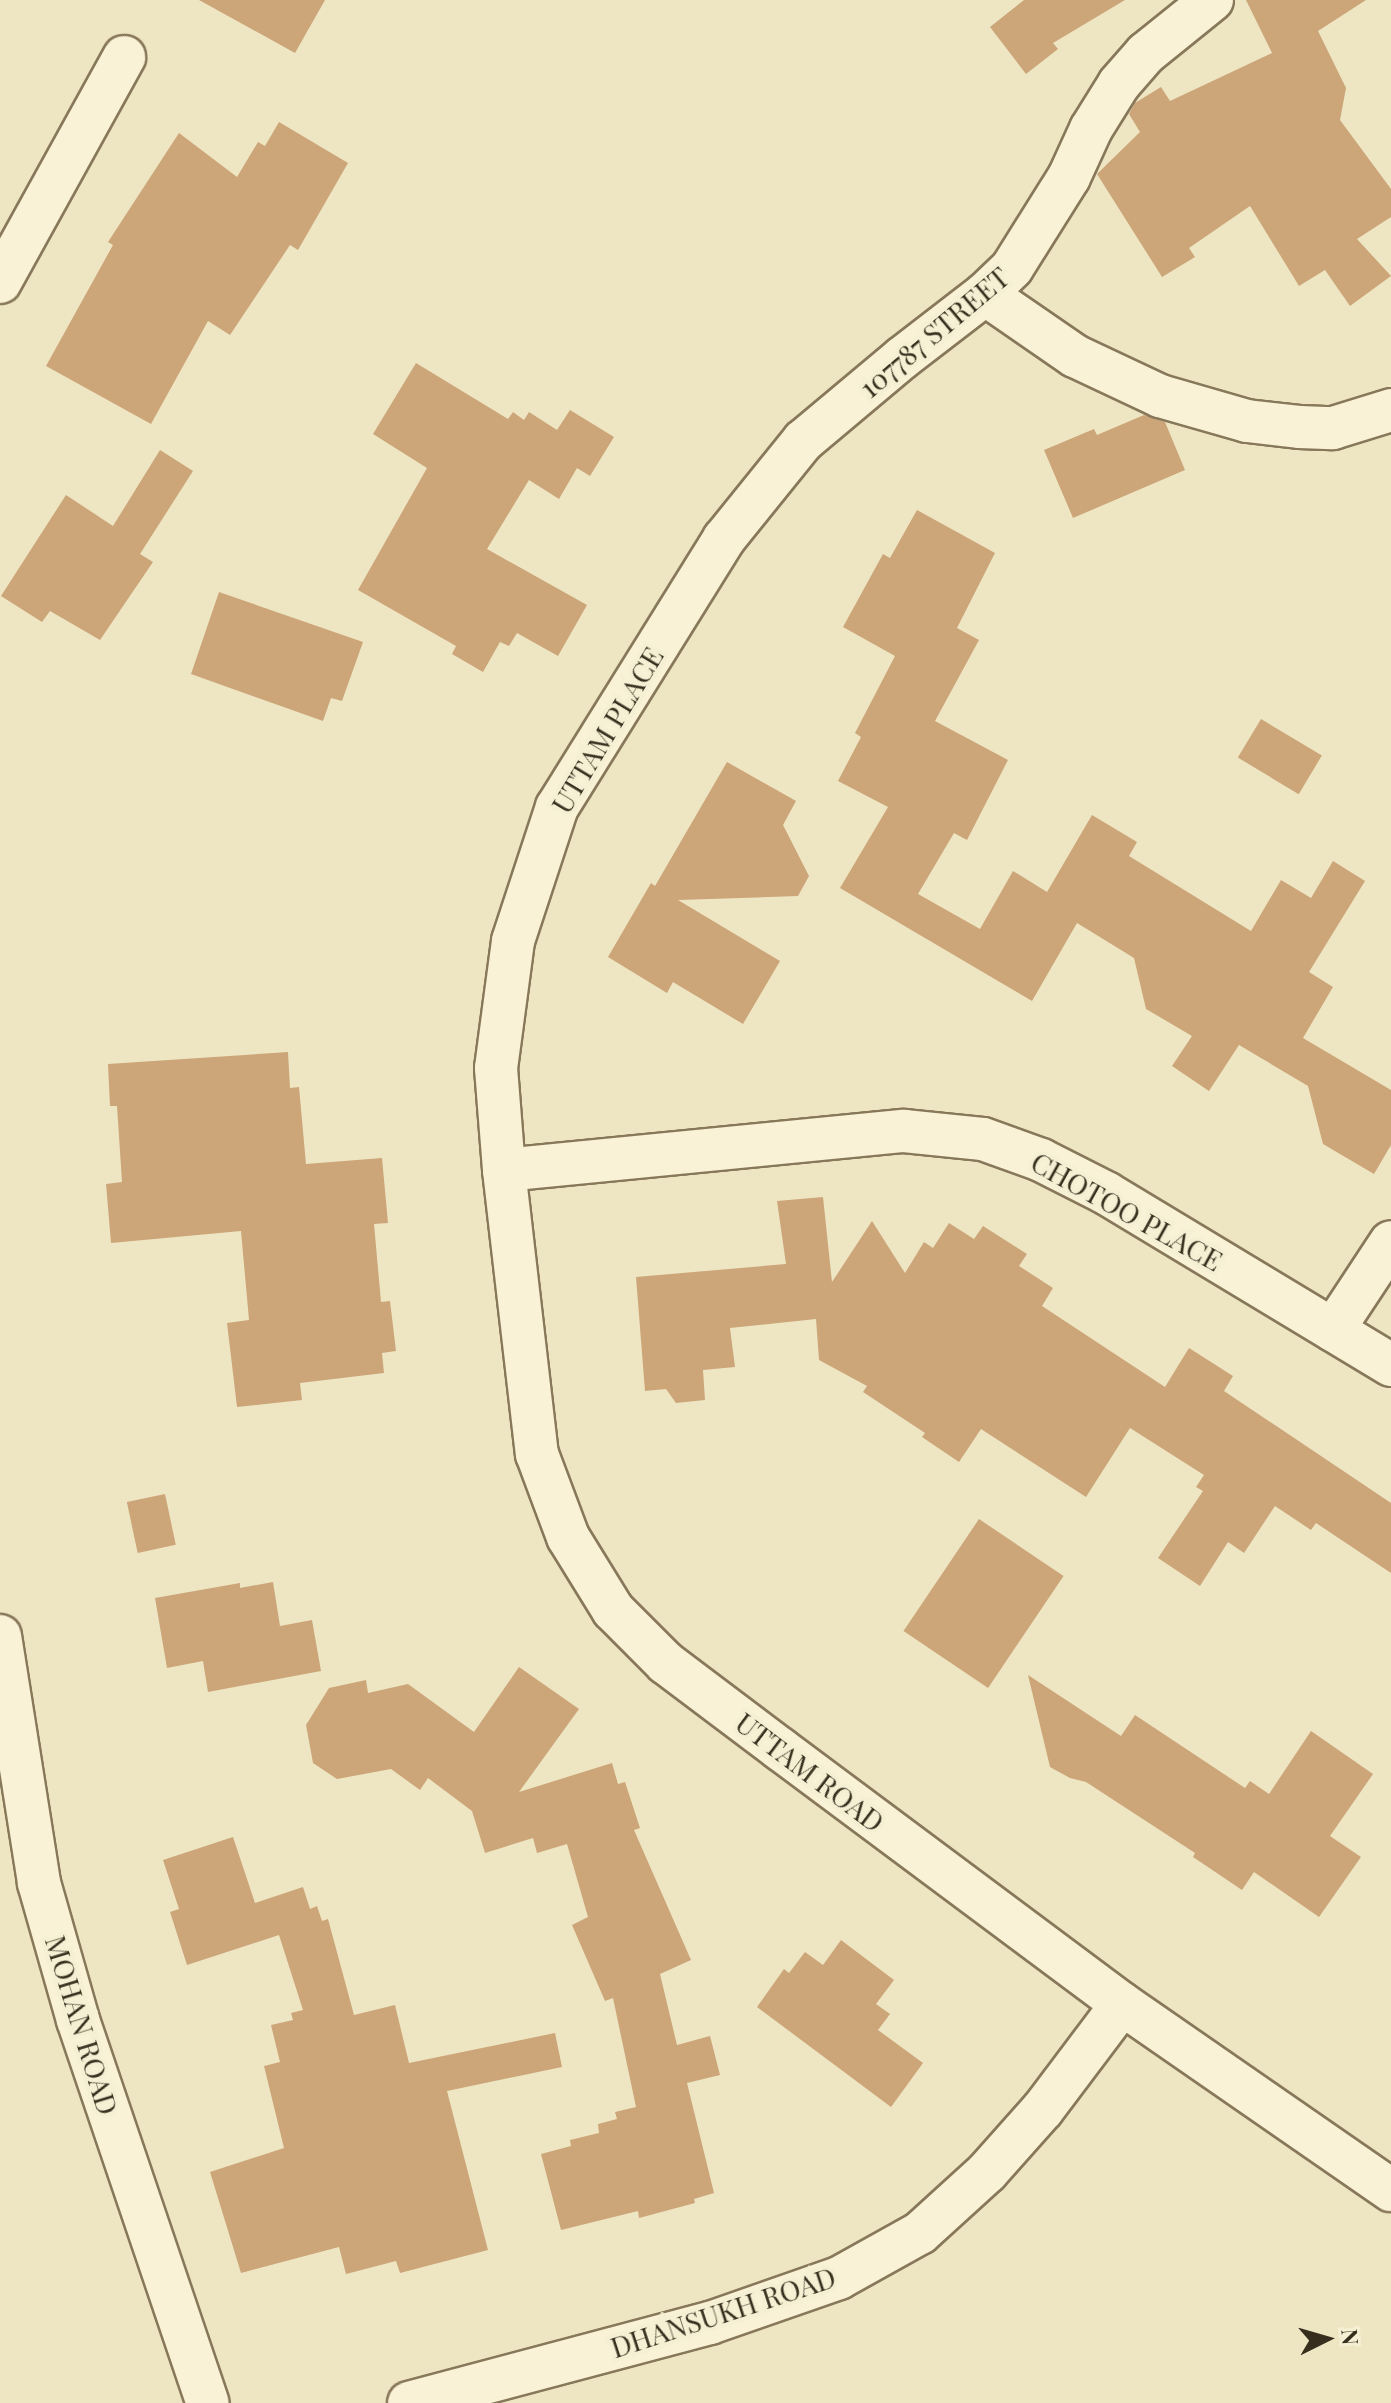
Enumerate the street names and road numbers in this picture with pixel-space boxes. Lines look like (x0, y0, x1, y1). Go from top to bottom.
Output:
street label: 107787 STREET (852, 260, 1016, 404)
street label: UTTAM PLACE (544, 641, 670, 819)
street label: CHOTOO PLACE (1026, 1145, 1228, 1277)
street label: UTTAM ROAD (729, 1705, 891, 1839)
street label: MOHAN ROAD (39, 1931, 125, 2119)
street label: DHANSUKH ROAD (606, 2260, 840, 2364)

